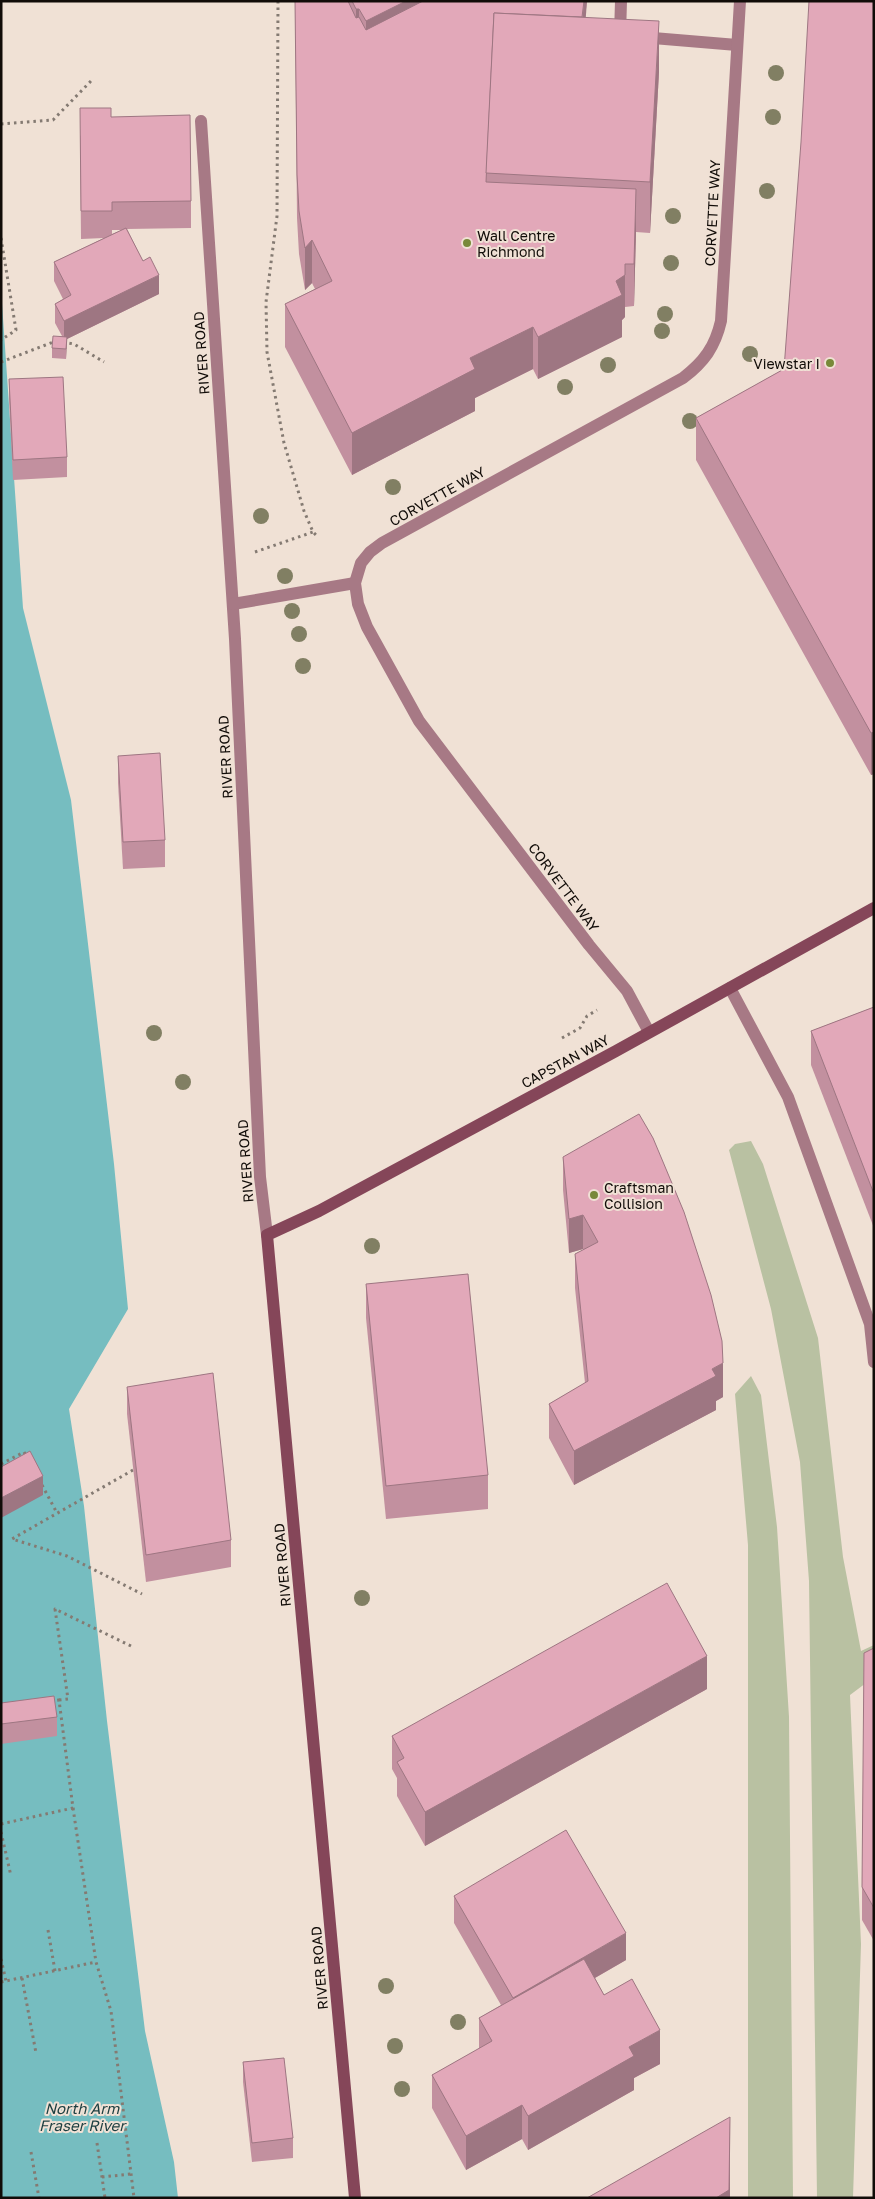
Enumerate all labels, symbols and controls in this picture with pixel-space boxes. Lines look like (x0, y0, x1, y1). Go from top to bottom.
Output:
street label: CORVETTE WAY (701, 159, 723, 267)
place label: Wall Centre Richmond (477, 227, 555, 260)
marker: Wall Centre Richmond (461, 237, 473, 249)
street label: RIVER ROAD (190, 311, 212, 395)
place label: Viewstar I (753, 355, 820, 372)
marker: Viewstar I (824, 357, 836, 369)
street label: CORVETTE WAY (386, 463, 488, 529)
street label: RIVER ROAD (214, 715, 236, 799)
street label: CORVETTE WAY (525, 839, 603, 935)
street label: CAPSTAN WAY (518, 1031, 612, 1091)
street label: RIVER ROAD (234, 1119, 256, 1203)
place label: Craftsman Collision (604, 1179, 674, 1212)
marker: Craftsman Collision (588, 1189, 600, 1201)
street label: RIVER ROAD (270, 1523, 294, 1607)
street label: RIVER ROAD (307, 1926, 331, 2010)
water label: North Arm Fraser River (39, 2099, 127, 2134)

